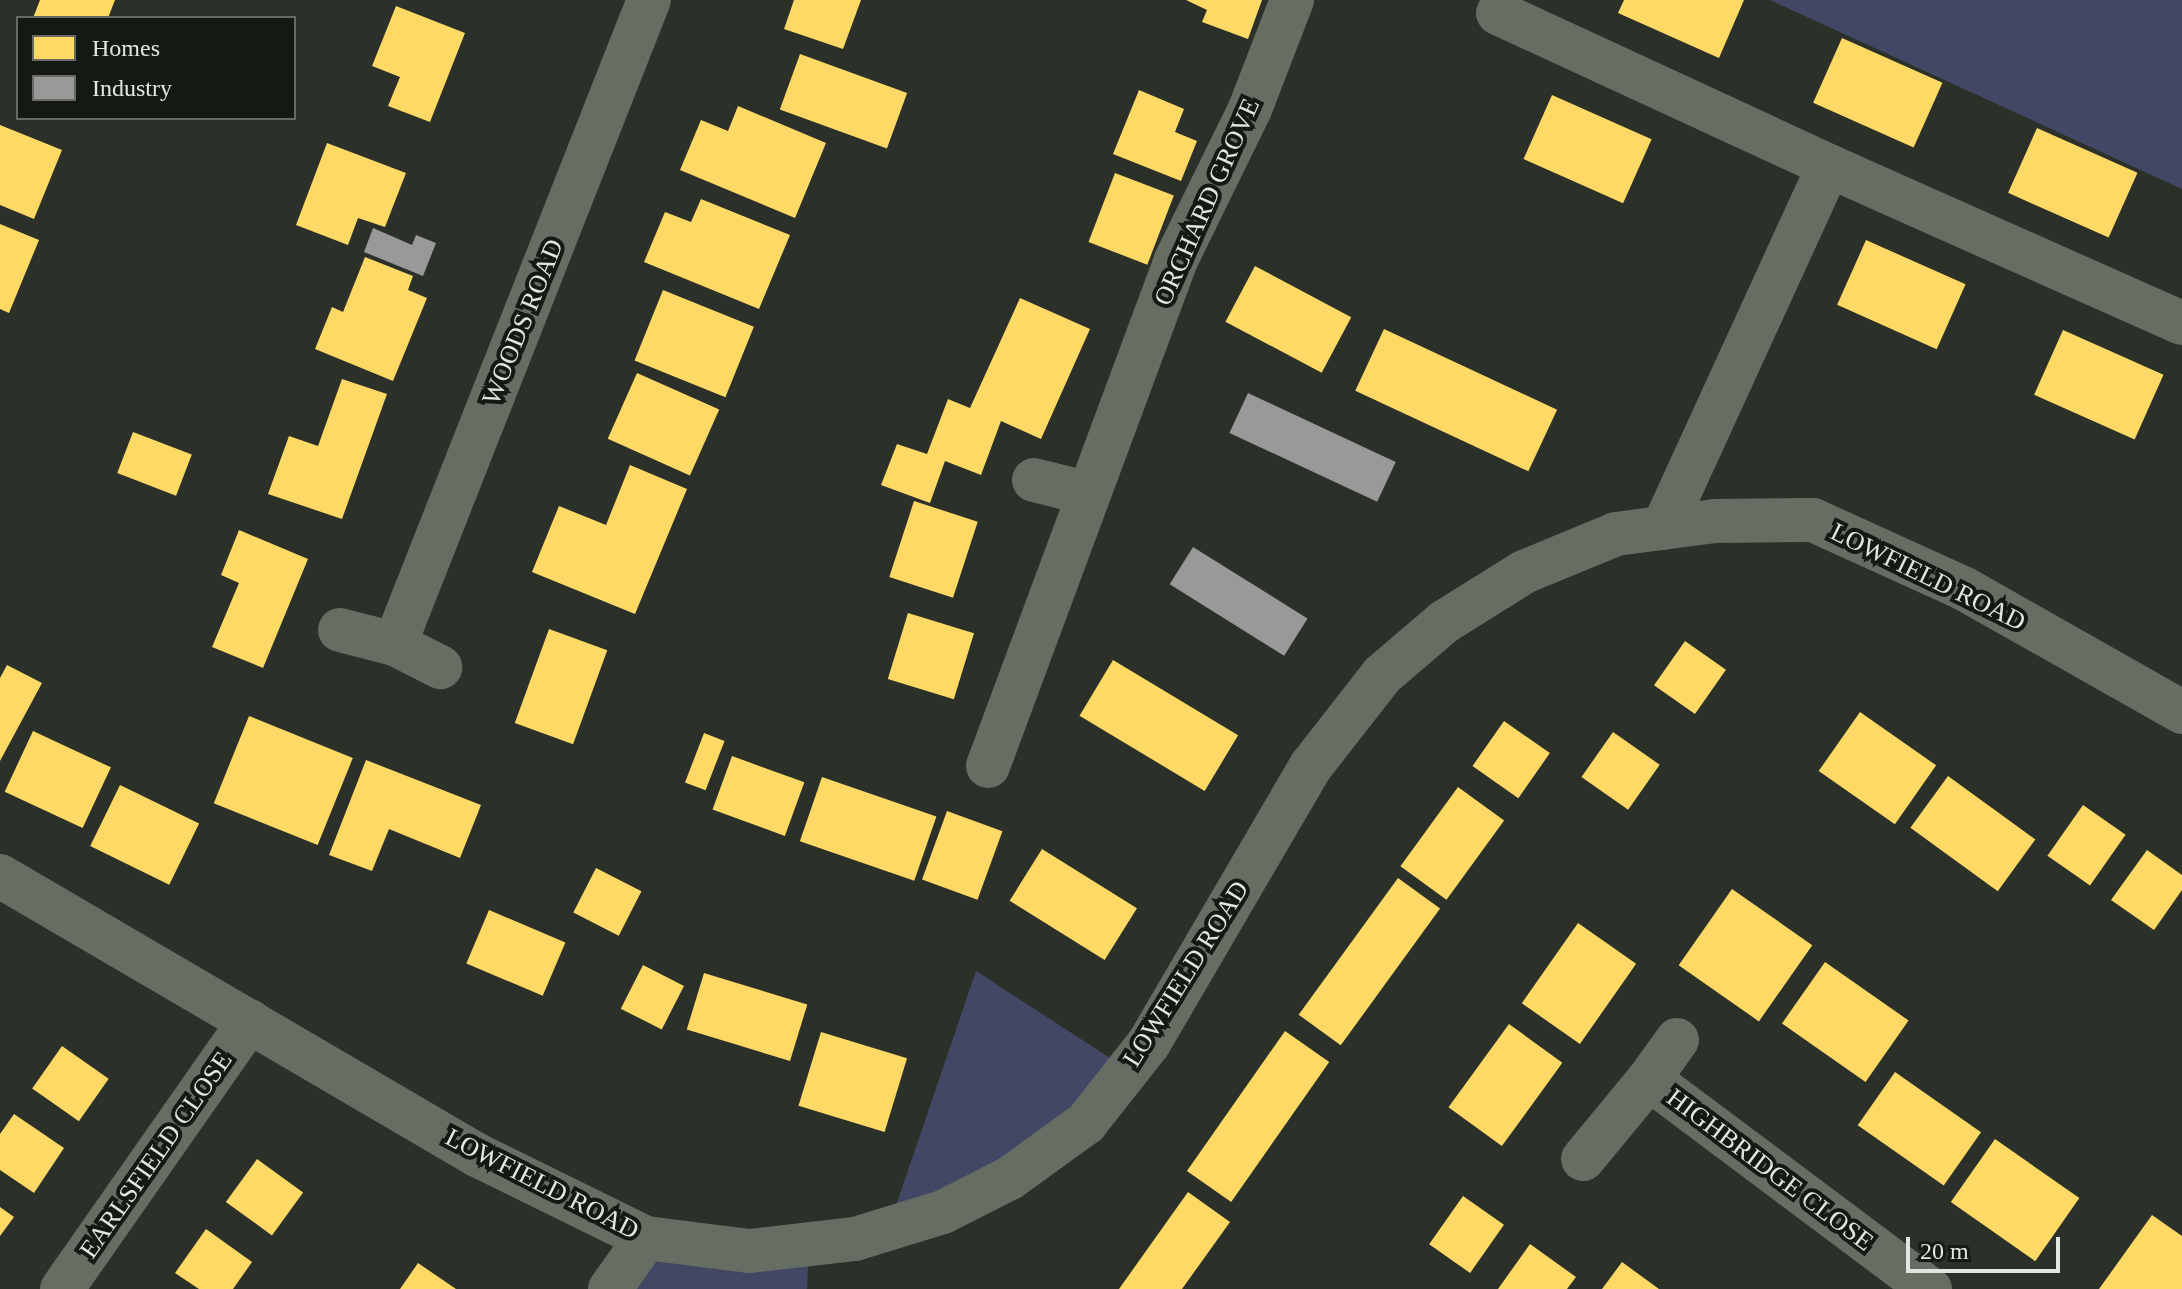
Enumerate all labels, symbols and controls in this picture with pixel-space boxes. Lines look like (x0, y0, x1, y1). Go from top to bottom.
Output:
legend (16, 16, 296, 120)
text: Homes (92, 35, 160, 61)
text: Industry (92, 75, 172, 101)
street label: ORCHARD GROVE (1147, 94, 1267, 310)
street label: WOODS ROAD (476, 235, 570, 409)
street label: LOWFIELD ROAD (1825, 516, 2031, 638)
street label: LOWFIELD ROAD (1116, 875, 1256, 1073)
street label: EARLSFIELD CLOSE (73, 1046, 239, 1264)
street label: HIGHBRIDGE CLOSE (1661, 1082, 1879, 1258)
street label: LOWFIELD ROAD (440, 1122, 644, 1246)
scale bar (1910, 1221, 2064, 1271)
text: 20 m (1920, 1238, 1969, 1264)

